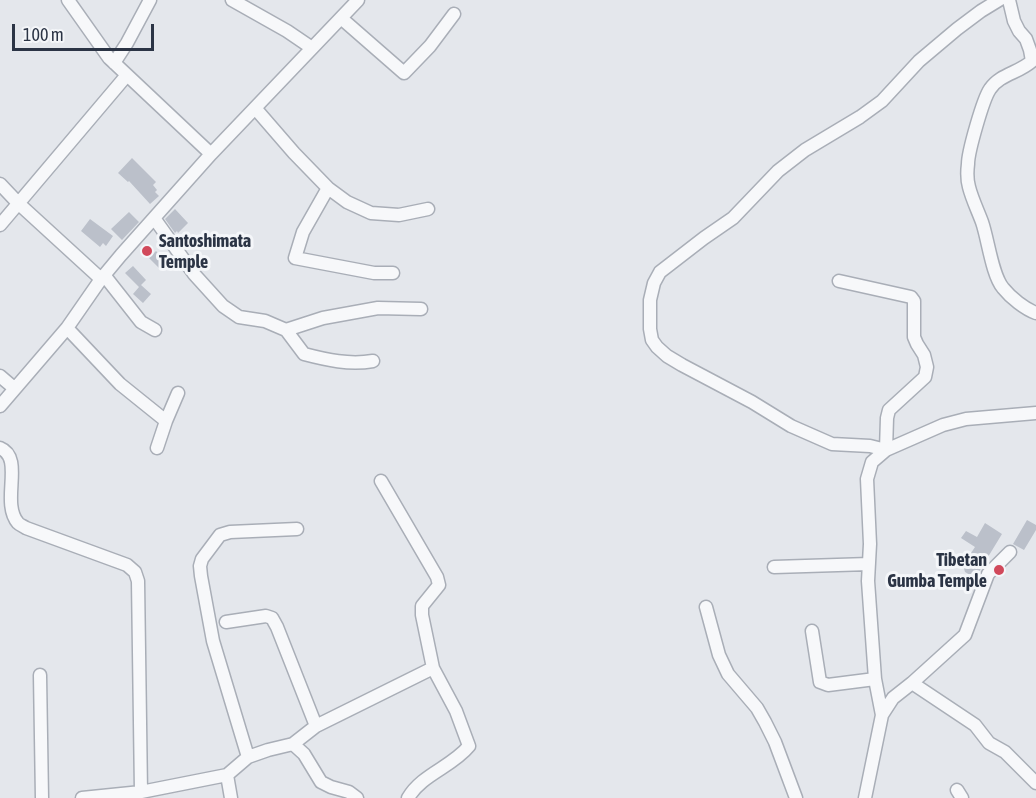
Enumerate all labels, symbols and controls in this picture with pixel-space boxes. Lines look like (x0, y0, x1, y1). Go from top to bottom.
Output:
scale bar (15, 12, 158, 50)
text: 100 m (23, 24, 64, 45)
place label: Santoshimata Temple (159, 230, 251, 272)
marker: Santoshimata Temple (140, 244, 154, 258)
place label: Tibetan Gumba Temple (887, 549, 987, 592)
marker: Tibetan Gumba Temple (992, 563, 1006, 577)

